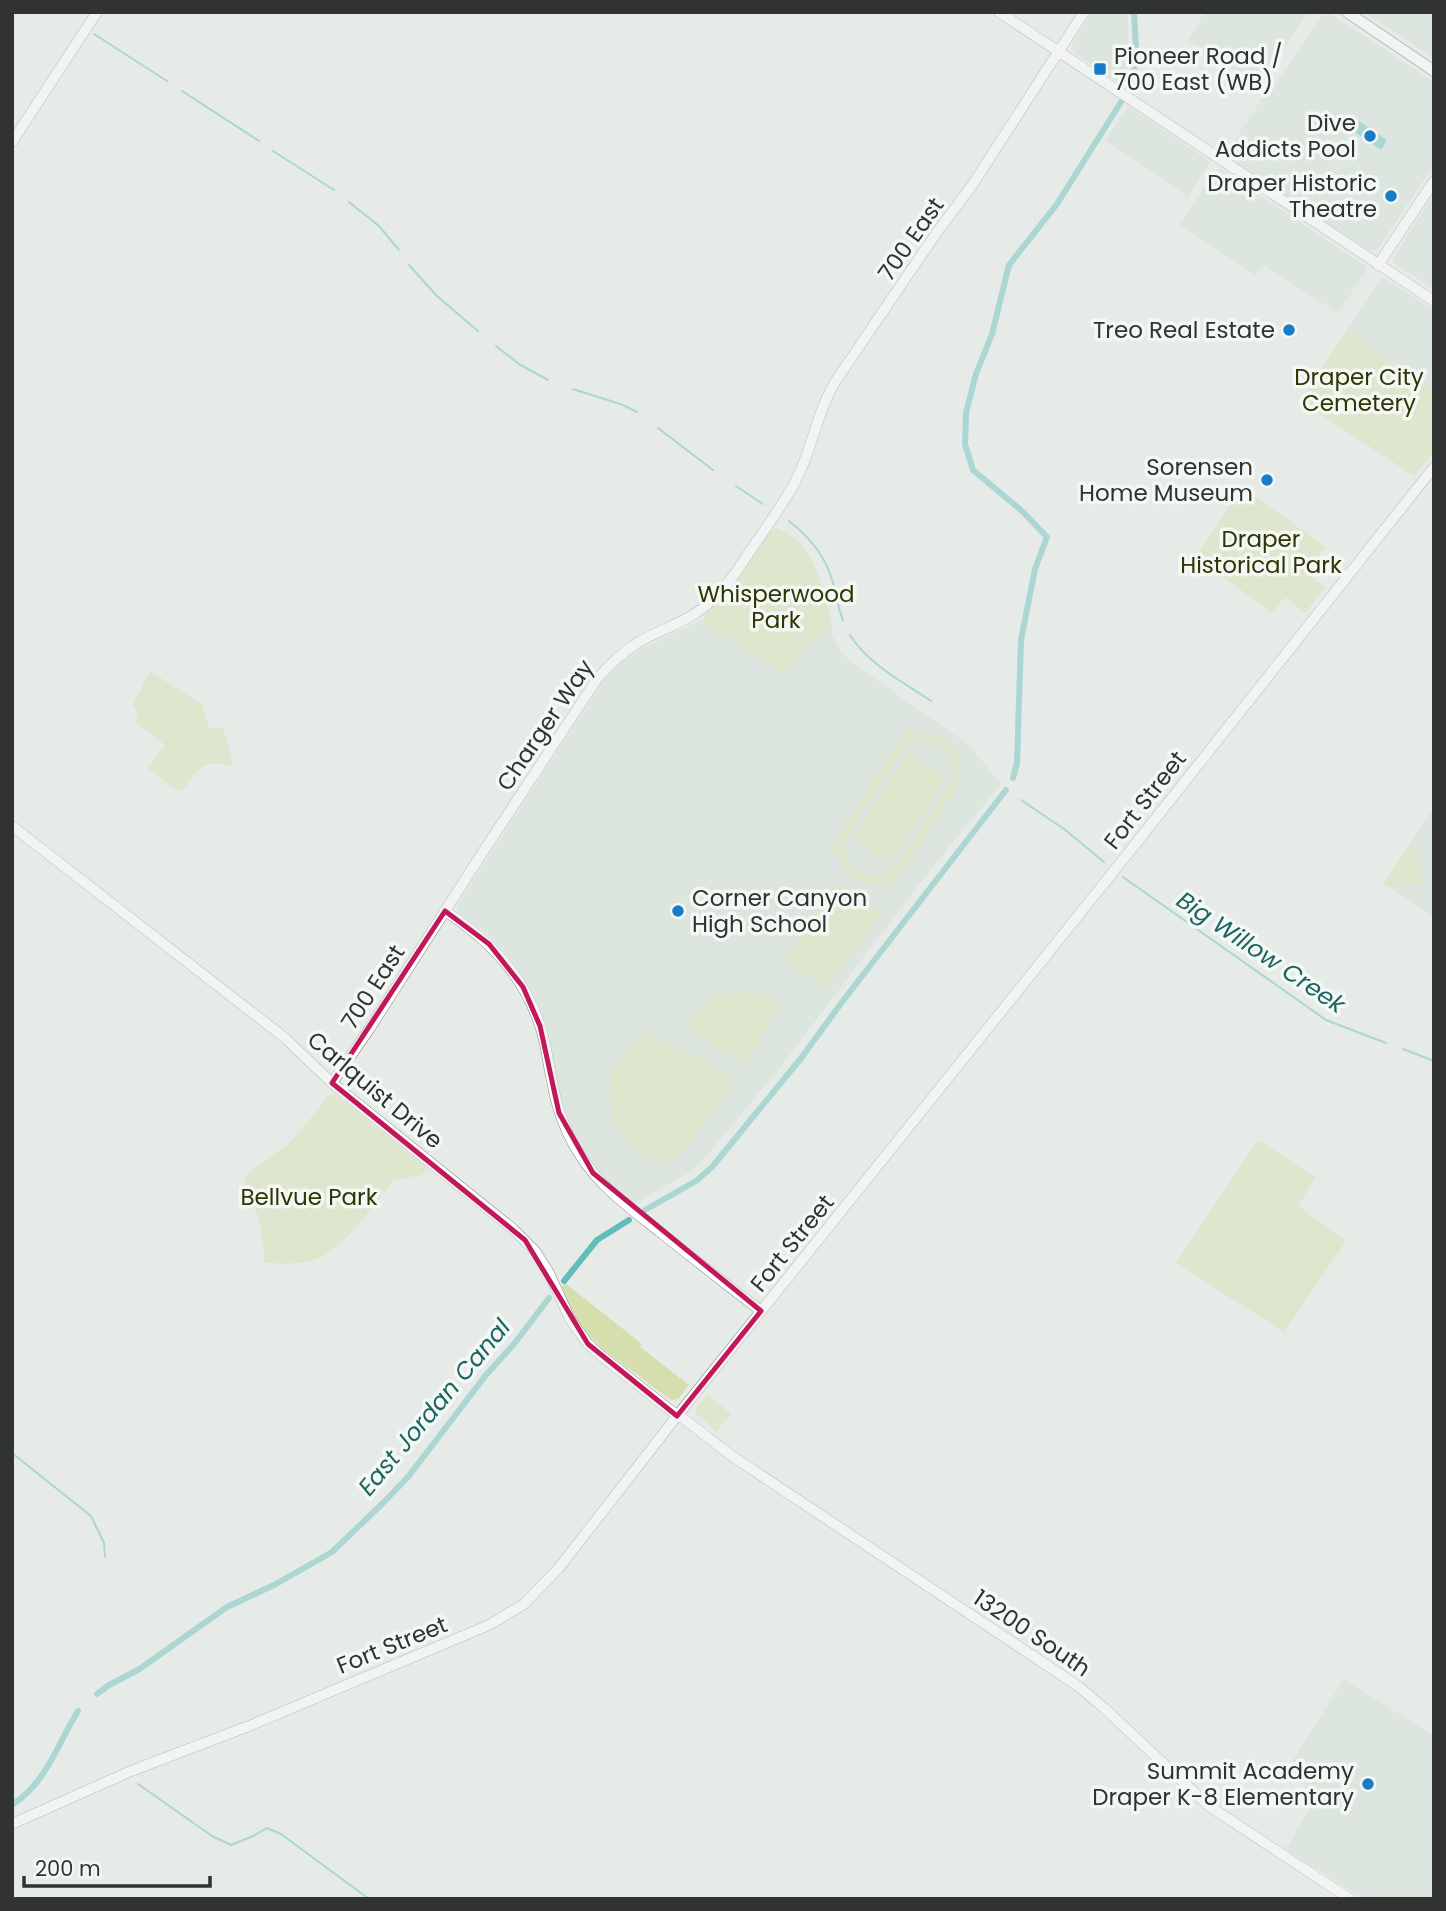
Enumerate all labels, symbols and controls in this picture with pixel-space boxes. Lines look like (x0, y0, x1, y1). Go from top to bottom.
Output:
place label: Pioneer Road / 700 East (WB) (1114, 40, 1283, 98)
marker: Pioneer Road / 700 East (WB) (1092, 61, 1108, 77)
place label: Dive Addicts Pool (1215, 107, 1356, 165)
marker: Dive Addicts Pool (1362, 128, 1378, 144)
place label: Draper Historic Theatre (1207, 167, 1377, 225)
marker: Draper Historic Theatre (1383, 188, 1399, 204)
street label: 700 East (871, 191, 951, 287)
place label: Treo Real Estate (1093, 314, 1275, 346)
marker: Treo Real Estate (1281, 322, 1297, 338)
park label: Draper City Cemetery (1294, 361, 1424, 419)
place label: Sorensen Home Museum (1079, 451, 1253, 509)
marker: Sorensen Home Museum (1259, 472, 1275, 488)
park label: Draper Historical Park (1180, 523, 1342, 581)
park label: Whisperwood Park (697, 578, 855, 636)
street label: Charger Way (489, 653, 601, 797)
street label: Fort Street (1096, 744, 1194, 856)
place label: Corner Canyon High School (692, 882, 867, 940)
water label: Big Willow Creek (1170, 883, 1353, 1022)
marker: Corner Canyon High School (670, 903, 686, 919)
street label: 700 East (334, 938, 412, 1036)
street label: Carlquist Drive (300, 1024, 450, 1156)
park label: Bellvue Park (241, 1181, 378, 1213)
street label: Fort Street (743, 1188, 841, 1298)
water label: East Jordan Canal (350, 1312, 518, 1502)
street label: 13200 South (967, 1582, 1097, 1684)
street label: Fort Street (332, 1608, 452, 1682)
place label: Summit Academy Draper K-8 Elementary (1092, 1755, 1354, 1813)
marker: Summit Academy Draper K-8 Elementary (1360, 1776, 1376, 1792)
scale bar (24, 1844, 210, 1888)
text: 200 m (35, 1854, 101, 1883)

